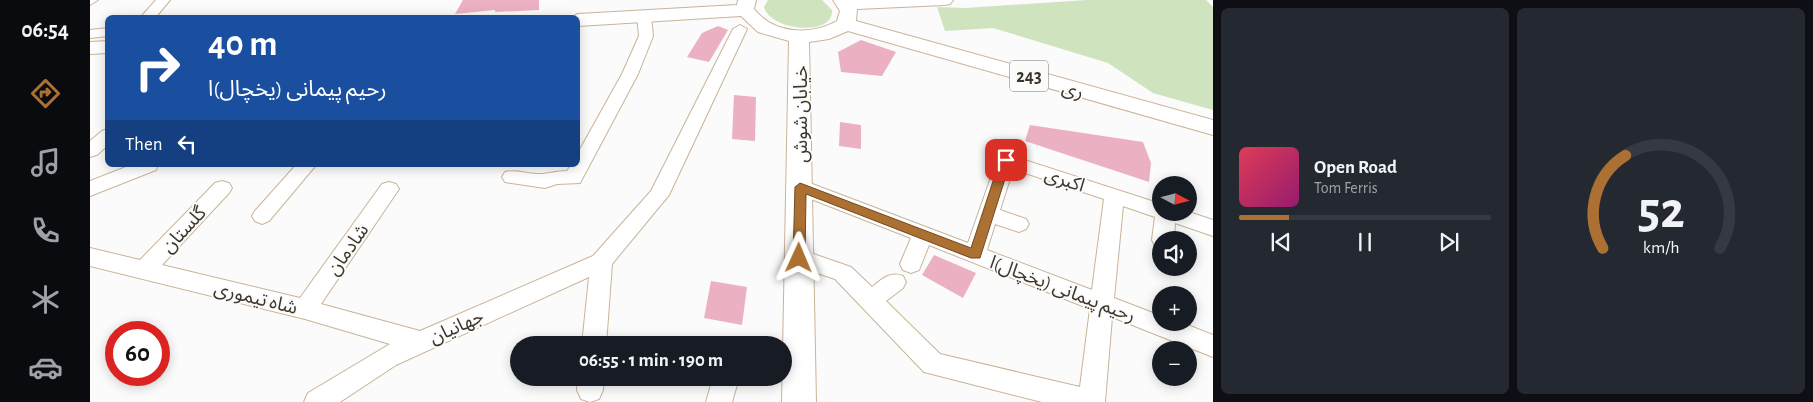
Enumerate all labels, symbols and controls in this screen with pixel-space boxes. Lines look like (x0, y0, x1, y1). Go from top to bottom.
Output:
text: 06:54 (21, 19, 69, 41)
text: 40 m (208, 27, 277, 62)
icon: right (125, 35, 190, 100)
road number: 243 (1010, 60, 1048, 92)
street label: خیابان شوش (792, 65, 812, 163)
icon: directions (28, 76, 63, 111)
text: رحیم پیمانی (یخچال)ا (208, 78, 387, 100)
street label: ری (1059, 78, 1086, 103)
icon: left (173, 130, 201, 158)
text: Then (125, 135, 163, 154)
pin (985, 139, 1027, 181)
icon: music (28, 145, 63, 180)
icon: arrive (992, 146, 1020, 174)
text: Open Road (1314, 158, 1397, 177)
street label: اکبری (1042, 165, 1087, 197)
north arrow (1152, 176, 1198, 221)
map controls (1152, 176, 1197, 386)
text: Tom Ferris (1314, 180, 1378, 196)
text: 52 (1638, 185, 1684, 237)
street label: گلستان (158, 202, 211, 257)
icon: phone (28, 213, 63, 248)
street label: شادمان (324, 221, 373, 279)
icon: previous (1267, 228, 1295, 256)
icon: pause (1351, 228, 1379, 256)
icon: next (1435, 228, 1463, 256)
position arrow (772, 231, 824, 283)
button: sound (1152, 231, 1197, 276)
text: km/h (1643, 239, 1679, 257)
street label: رحیم پیمانی (یخچال)ا (986, 253, 1138, 330)
street label: شاه تیموری (212, 279, 299, 319)
icon: climate (28, 282, 63, 317)
button: + (1152, 286, 1197, 331)
street label: جهانیان (427, 307, 487, 348)
speed limit sign: 60 (105, 321, 170, 386)
button: − (1152, 341, 1197, 386)
icon: car (28, 350, 63, 385)
text: 06:55 · 1 min · 190 m (579, 351, 723, 370)

